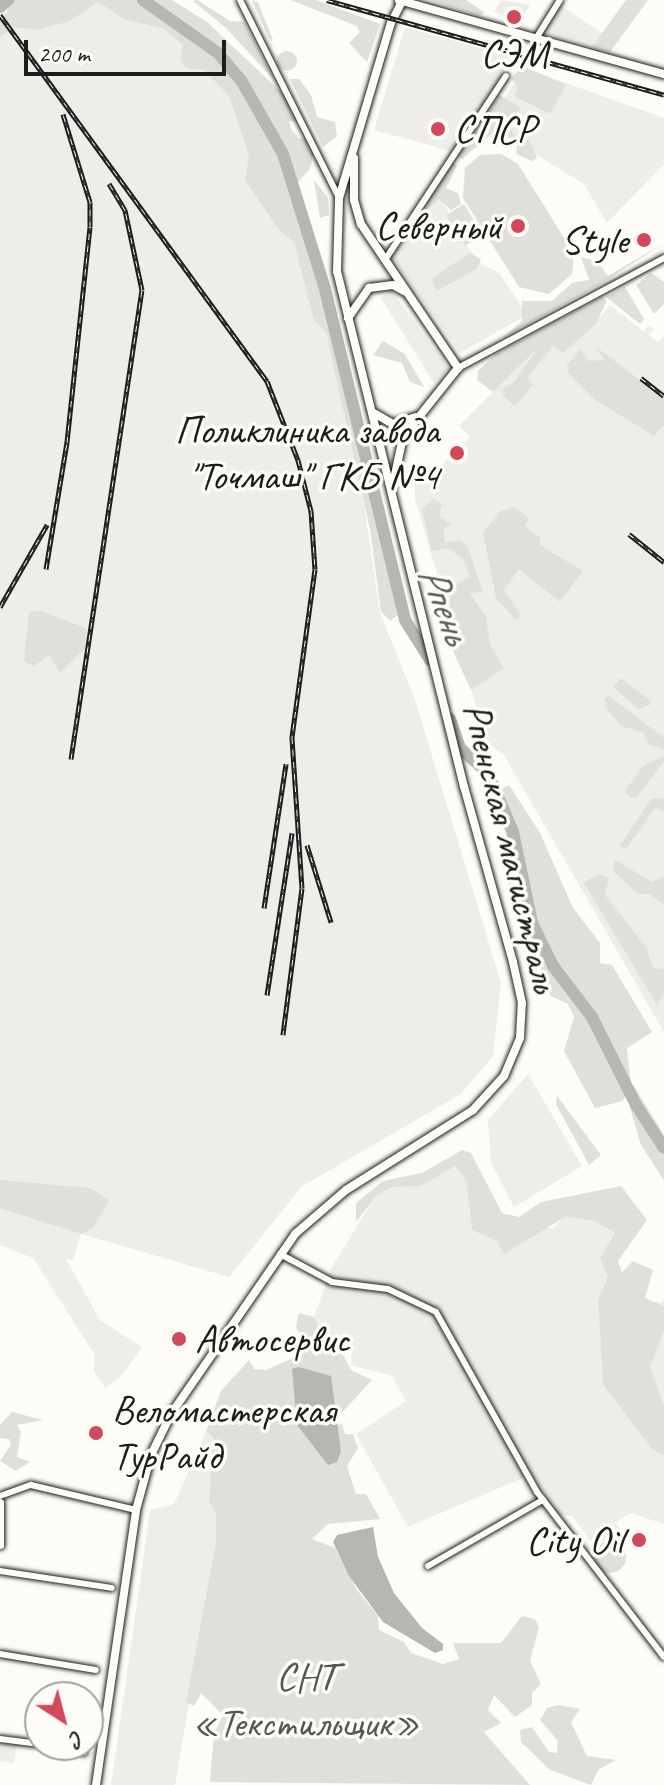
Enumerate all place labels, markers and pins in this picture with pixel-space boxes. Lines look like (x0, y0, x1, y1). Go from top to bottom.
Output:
marker: СЭМ (505, 8, 523, 26)
place label: СЭМ (480, 30, 548, 78)
place label: СПСР (454, 105, 535, 153)
marker: СПСР (429, 120, 447, 138)
place label: Северный (375, 202, 502, 250)
place label: Style (561, 216, 628, 264)
marker: Северный (509, 217, 527, 235)
marker: Style (635, 231, 653, 249)
place label: Поликлиника завода "Точмаш" ГКБ №4 (173, 406, 439, 500)
marker: Поликлиника завода "Точмаш" ГКБ №4 (446, 442, 468, 464)
place label: Автосервис (195, 1315, 349, 1363)
marker: Автосервис (170, 1330, 188, 1348)
place label: Веломастерская ТурРайд (112, 1386, 335, 1480)
marker: Веломастерская ТурРайд (87, 1424, 105, 1442)
place label: City Oil (525, 1516, 623, 1564)
marker: City Oil (630, 1531, 648, 1549)

